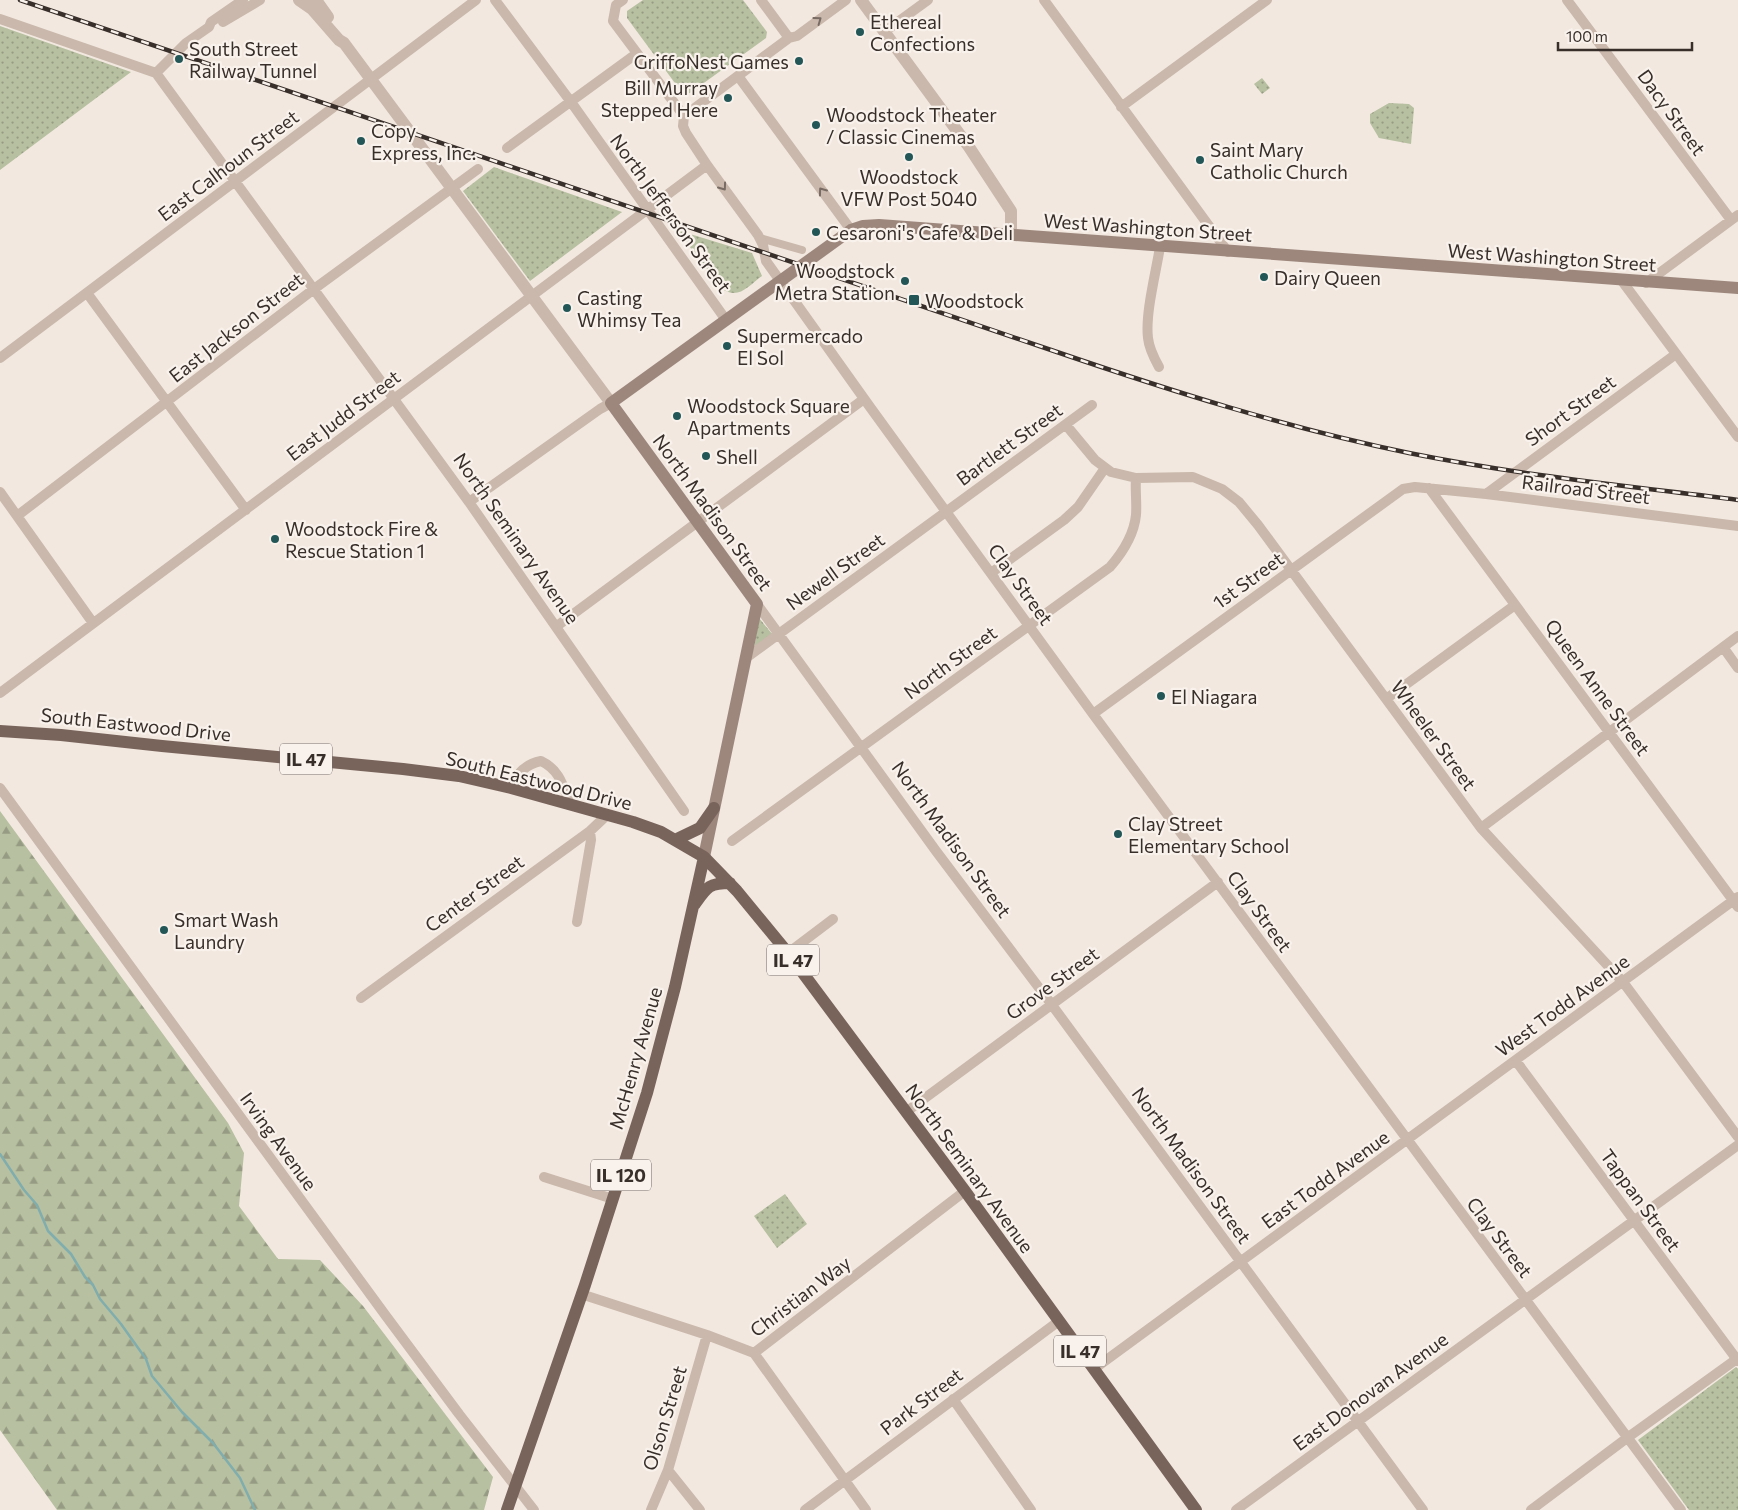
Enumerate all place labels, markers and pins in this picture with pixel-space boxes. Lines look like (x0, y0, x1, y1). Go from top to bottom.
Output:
place label: Ethereal Confections (870, 10, 975, 55)
marker: Ethereal Confections (854, 26, 866, 38)
place label: South Street Railway Tunnel (189, 37, 317, 82)
place label: GriffoNest Games (634, 50, 789, 73)
marker: South Street Railway Tunnel (173, 53, 185, 65)
marker: GriffoNest Games (793, 55, 805, 67)
place label: Bill Murray Stepped Here (601, 76, 718, 121)
marker: Bill Murray Stepped Here (722, 92, 734, 104)
place label: Woodstock Theater / Classic Cinemas (826, 103, 997, 148)
place label: Copy Express, Inc. (371, 119, 476, 164)
marker: Woodstock Theater / Classic Cinemas (810, 119, 822, 131)
marker: Copy Express, Inc. (355, 135, 367, 147)
place label: Saint Mary Catholic Church (1210, 138, 1348, 183)
marker: Woodstock VFW Post 5040 (903, 151, 915, 163)
marker: Saint Mary Catholic Church (1194, 154, 1206, 166)
place label: Woodstock VFW Post 5040 (841, 165, 977, 210)
place label: Cesaroni's Cafe & Deli (826, 221, 1013, 244)
marker: Cesaroni's Cafe & Deli (810, 226, 822, 238)
place label: Woodstock Metra Station (775, 259, 895, 304)
place label: Dairy Queen (1274, 266, 1381, 289)
marker: Dairy Queen (1258, 271, 1270, 283)
marker: Woodstock Metra Station (899, 275, 911, 287)
place label: Casting Whimsy Tea (577, 286, 681, 331)
place label: Woodstock (925, 289, 1024, 312)
marker: Woodstock (907, 293, 921, 307)
marker: Casting Whimsy Tea (561, 302, 573, 314)
place label: Supermercado El Sol (737, 324, 863, 369)
marker: Supermercado El Sol (721, 340, 733, 352)
place label: Woodstock Square Apartments (687, 394, 850, 439)
marker: Woodstock Square Apartments (671, 410, 683, 422)
place label: Shell (716, 445, 758, 468)
marker: Shell (700, 450, 712, 462)
place label: Woodstock Fire & Rescue Station 1 (285, 517, 438, 562)
marker: Woodstock Fire & Rescue Station 1 (269, 533, 281, 545)
place label: El Niagara (1171, 685, 1257, 708)
marker: El Niagara (1155, 690, 1167, 702)
place label: Clay Street Elementary School (1128, 812, 1289, 857)
marker: Clay Street Elementary School (1112, 828, 1124, 840)
place label: Smart Wash Laundry (174, 908, 279, 953)
marker: Smart Wash Laundry (158, 924, 170, 936)

